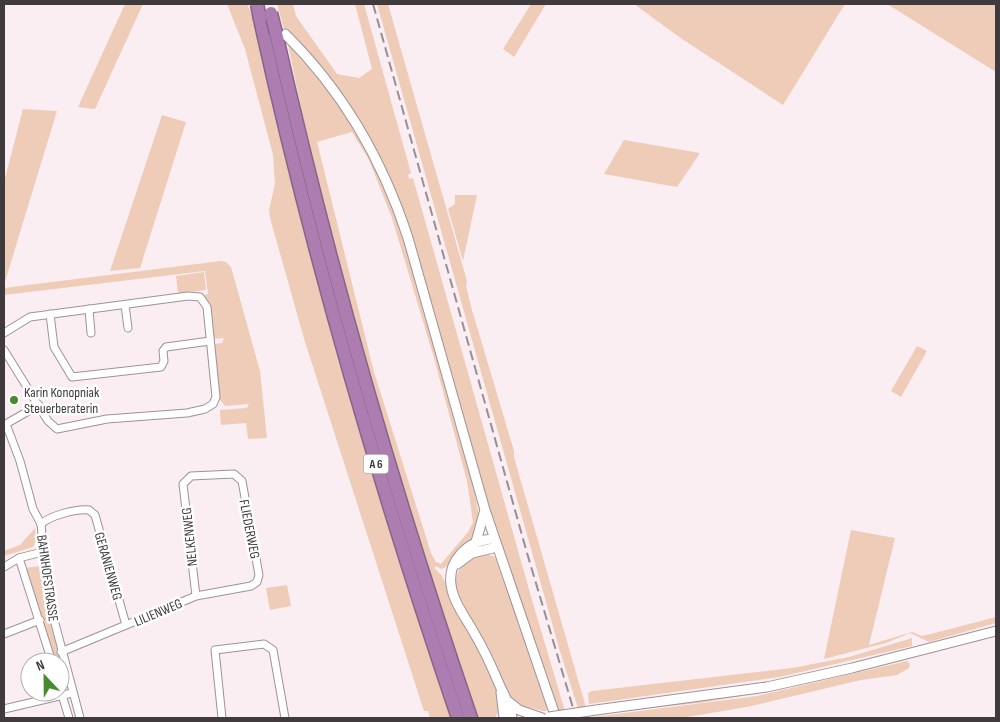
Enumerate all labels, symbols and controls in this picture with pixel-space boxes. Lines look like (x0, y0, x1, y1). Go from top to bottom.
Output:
place label: Karin Konopniak Steuerberaterin (24, 384, 100, 417)
marker: Karin Konopniak Steuerberaterin (8, 394, 20, 406)
road number: A 6 (364, 454, 388, 474)
street label: FLIEDERWEG (235, 498, 264, 560)
street label: NELKENWEG (178, 507, 201, 567)
street label: GERANIENWEG (91, 530, 126, 602)
street label: BAHNHOFSTRASSE (33, 534, 62, 623)
street label: LILIENWEG (132, 595, 185, 630)
north arrow (20, 652, 70, 702)
text: N (34, 656, 47, 675)

